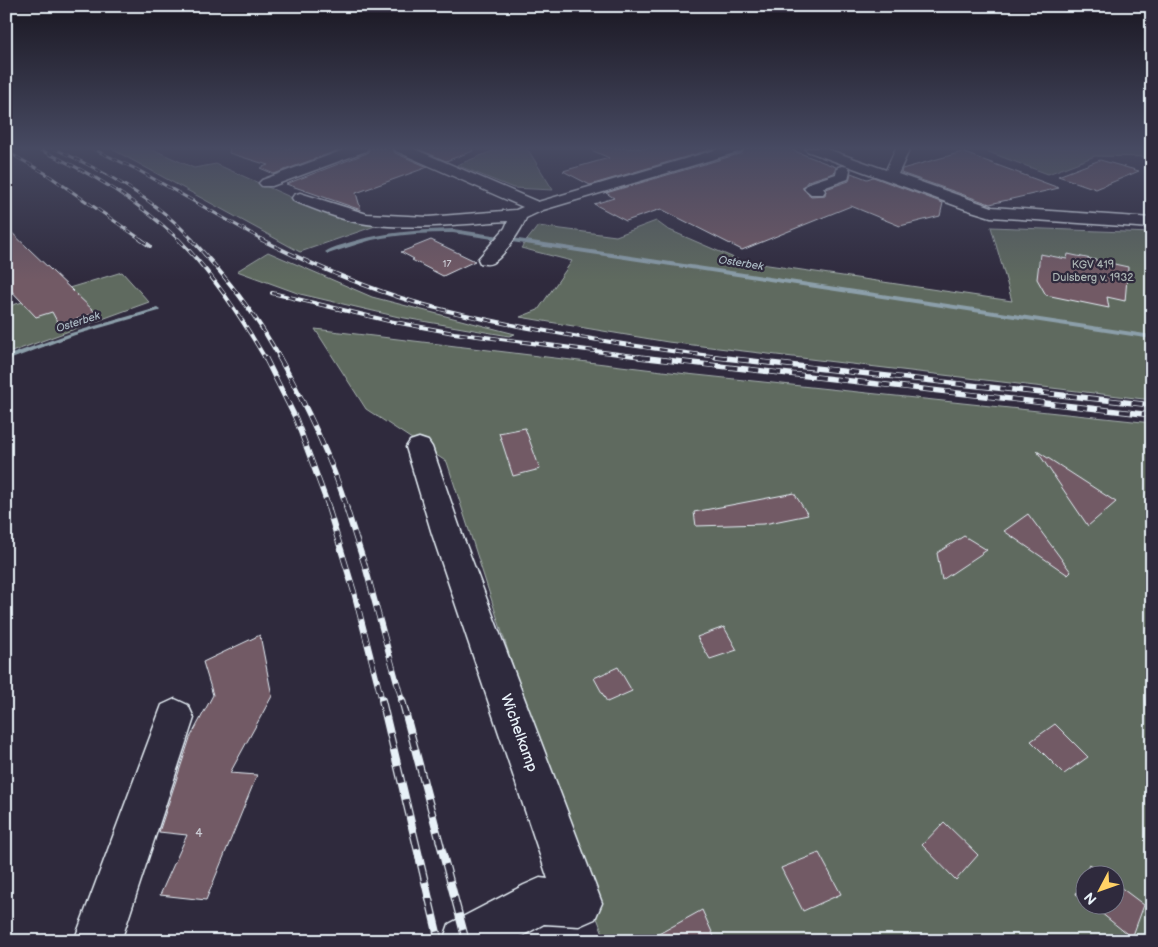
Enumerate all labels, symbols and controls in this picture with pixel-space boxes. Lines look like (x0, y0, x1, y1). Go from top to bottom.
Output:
water label: Osterbek (717, 253, 765, 273)
house number: 17 (443, 258, 451, 270)
park label: KGV 419 Dulsberg v. 1932 (1052, 258, 1134, 284)
water label: Osterbek (54, 309, 102, 335)
street label: Wichelkamp (496, 691, 542, 775)
house number: 4 (195, 826, 203, 841)
north arrow (1076, 864, 1126, 914)
text: N (1081, 889, 1100, 908)

